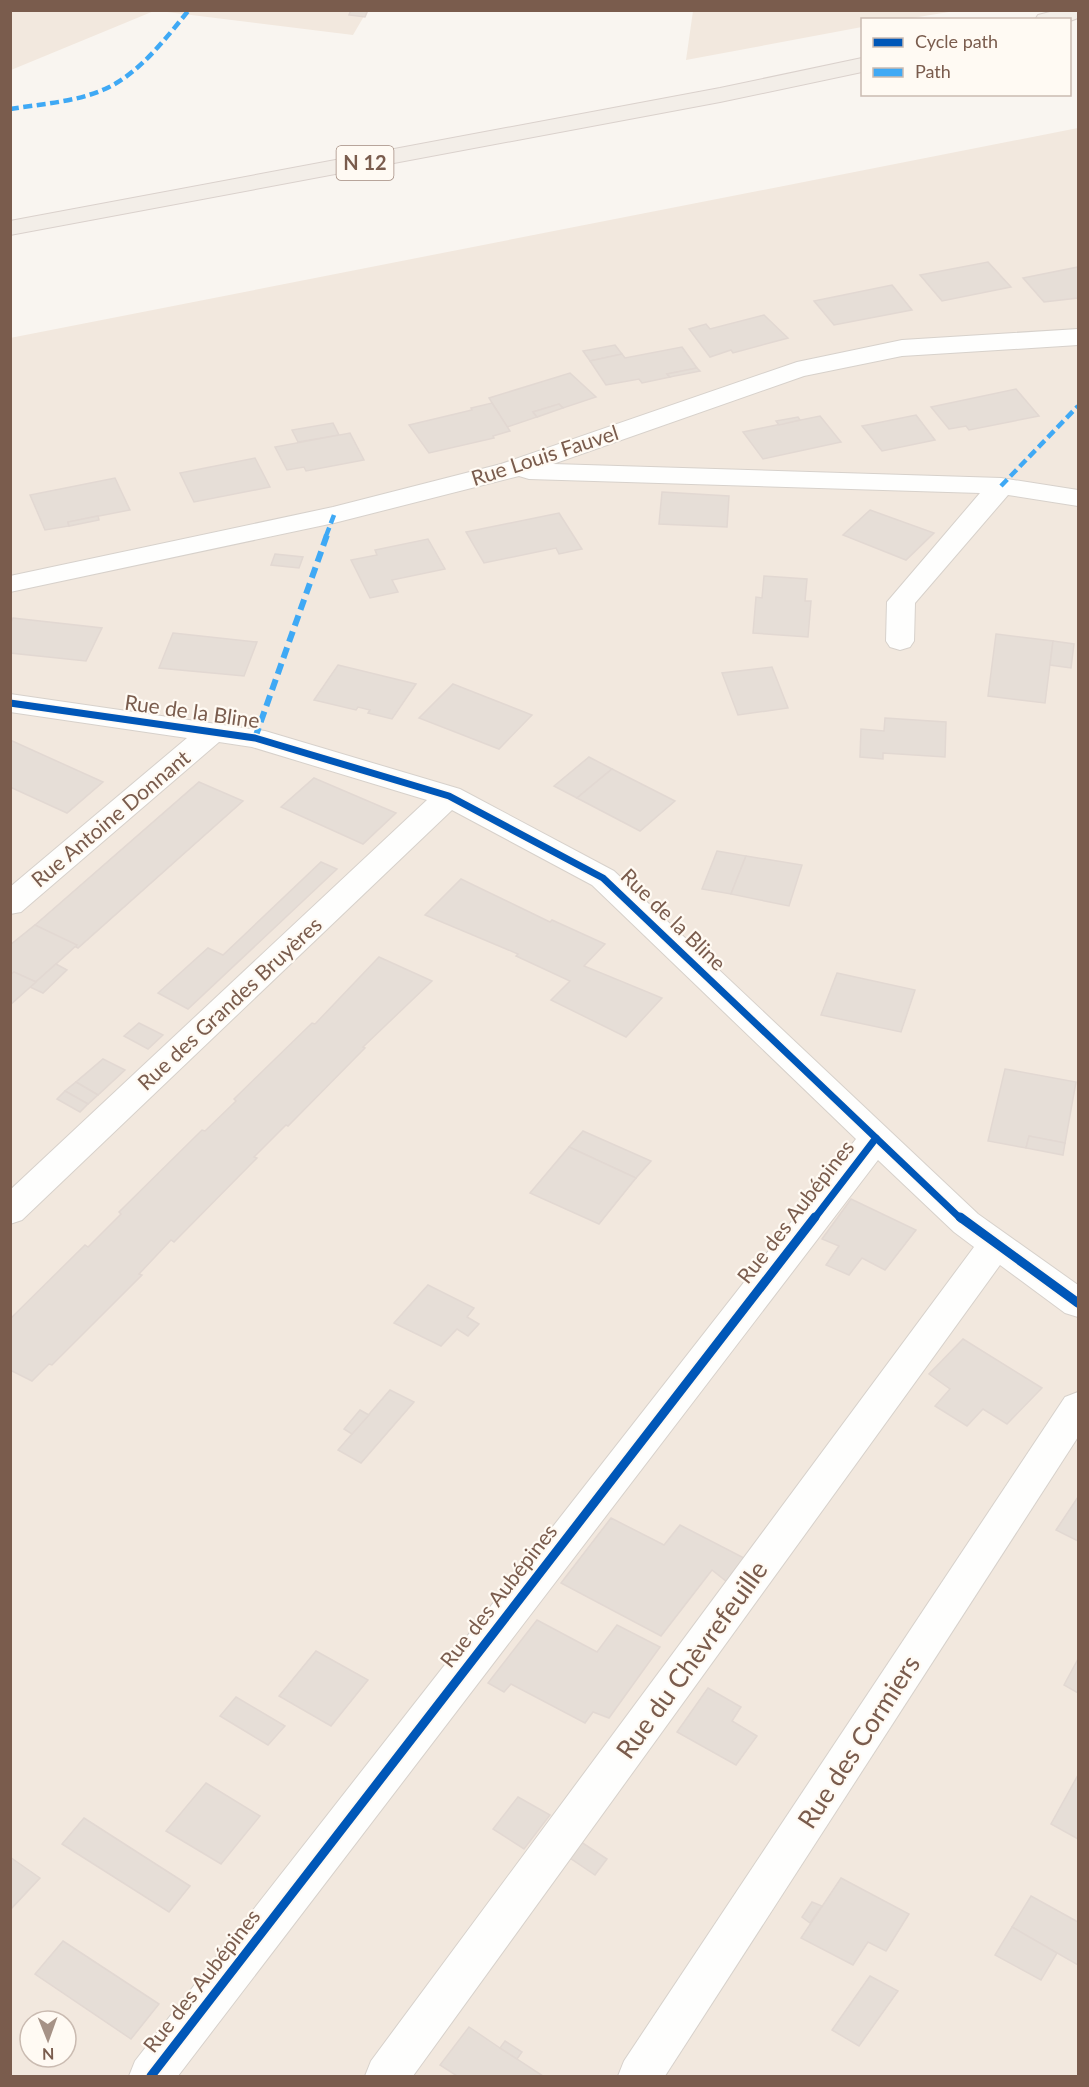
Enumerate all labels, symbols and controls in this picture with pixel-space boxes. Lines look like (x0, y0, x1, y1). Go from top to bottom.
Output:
legend (861, 18, 1071, 96)
text: Cycle path (915, 30, 998, 52)
text: Path (915, 60, 951, 82)
road number: N 12 (336, 146, 394, 180)
street label: Rue Louis Fauvel (468, 419, 621, 490)
street label: Rue de la Bline (123, 689, 261, 732)
street label: Rue Antoine Donnant (26, 744, 195, 891)
street label: Rue de la Bline (616, 863, 732, 975)
street label: Rue des Grandes Bruyères (132, 911, 326, 1095)
street label: Rue des Aubépines (731, 1135, 858, 1288)
street label: Rue des Aubépines (434, 1519, 561, 1672)
street label: Rue du Chèvrefeuille (609, 1554, 774, 1765)
street label: Rue des Cormiers (790, 1649, 926, 1834)
street label: Rue des Aubépines (137, 1904, 264, 2057)
north arrow (18, 2009, 78, 2069)
text: N (42, 2045, 55, 2064)

